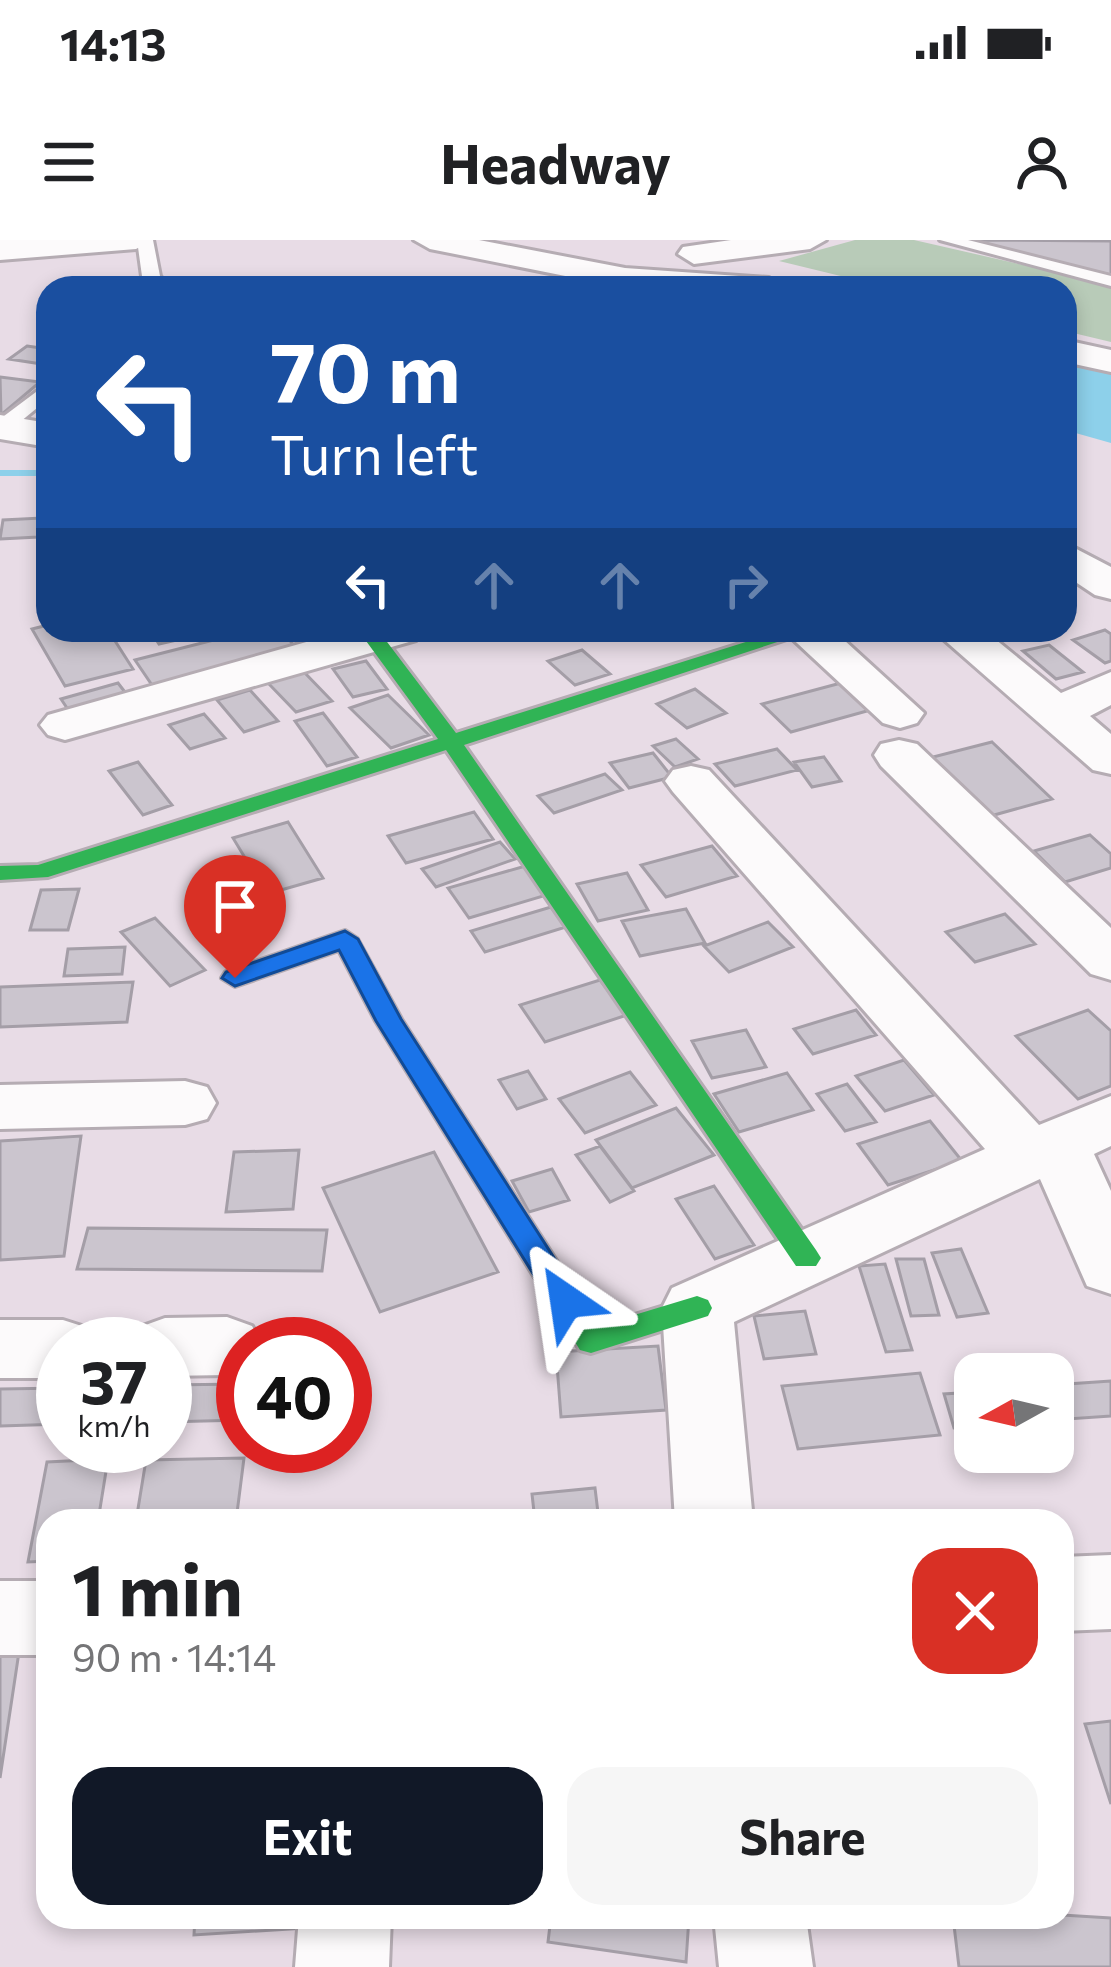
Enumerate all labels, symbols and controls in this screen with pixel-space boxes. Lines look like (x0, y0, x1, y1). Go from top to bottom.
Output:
text: 14:13 (60, 15, 166, 70)
icon: menu (36, 129, 102, 195)
text: Headway (440, 129, 671, 195)
icon: person (1009, 129, 1075, 195)
text: 70 m (270, 318, 461, 420)
icon: left (72, 324, 228, 480)
text: Turn left (270, 420, 478, 486)
icon: left (335, 552, 401, 618)
icon: ahead (461, 552, 527, 618)
icon: ahead (587, 552, 653, 618)
icon: right (713, 552, 779, 618)
pin (184, 855, 286, 978)
icon: arrive (202, 873, 268, 939)
position arrow (503, 1238, 629, 1364)
speed limit sign: 40 (216, 1317, 372, 1473)
text: 37 (80, 1343, 148, 1416)
north arrow (954, 1353, 1074, 1473)
map controls (954, 1353, 1074, 1473)
text: km/h (78, 1406, 150, 1443)
text: 1 min (72, 1543, 243, 1631)
button: close (912, 1548, 1038, 1674)
text: 90 m · 14:14 (72, 1632, 276, 1680)
button: Exit (72, 1767, 543, 1905)
button: Share (567, 1767, 1038, 1905)

